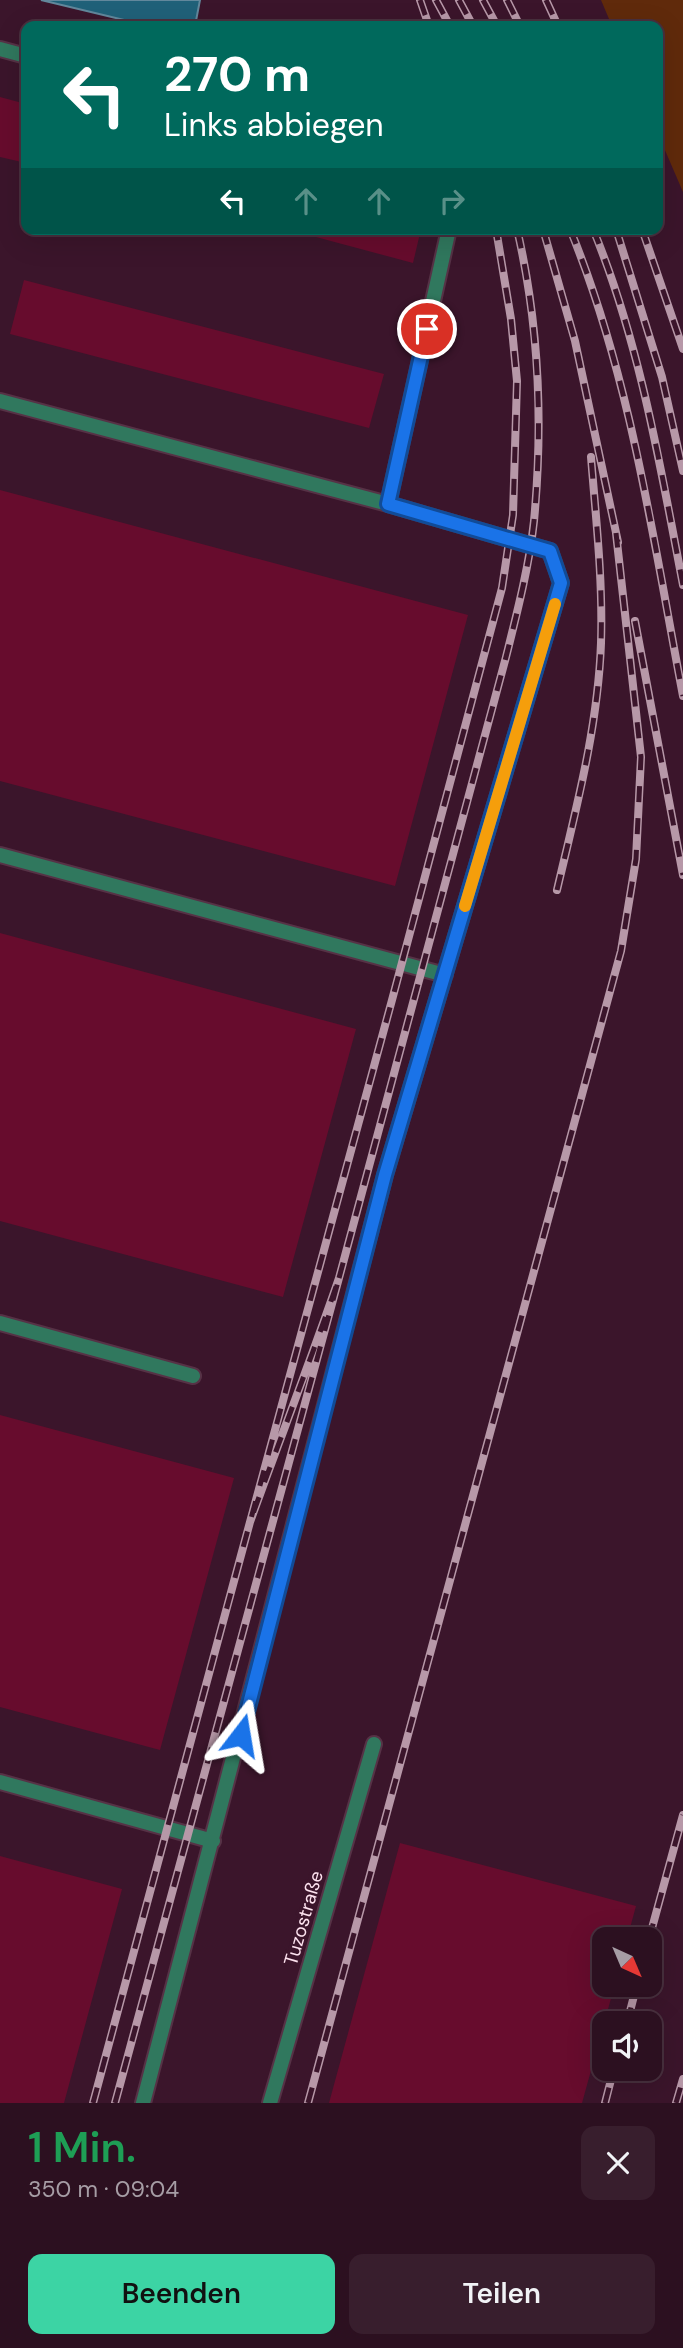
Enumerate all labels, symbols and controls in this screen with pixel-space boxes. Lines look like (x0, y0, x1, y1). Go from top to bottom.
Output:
text: 270 m (164, 42, 310, 106)
icon: left (49, 49, 140, 140)
text: Links abbiegen (164, 104, 384, 146)
icon: left (214, 182, 252, 220)
icon: ahead (287, 182, 325, 220)
icon: ahead (360, 182, 398, 220)
icon: right (433, 182, 471, 220)
pin (397, 299, 457, 359)
icon: arrive (408, 310, 446, 348)
position arrow (204, 1698, 278, 1772)
street label: Tuzostraße (278, 1868, 329, 1968)
north arrow (592, 1927, 662, 1997)
map controls (592, 1927, 662, 2081)
button: sound (592, 2011, 662, 2081)
text: 1 Min. (28, 2120, 136, 2175)
button: close (581, 2126, 655, 2200)
text: 350 m · 09:04 (28, 2174, 179, 2204)
button: Beenden (28, 2254, 335, 2334)
button: Teilen (349, 2254, 655, 2334)

